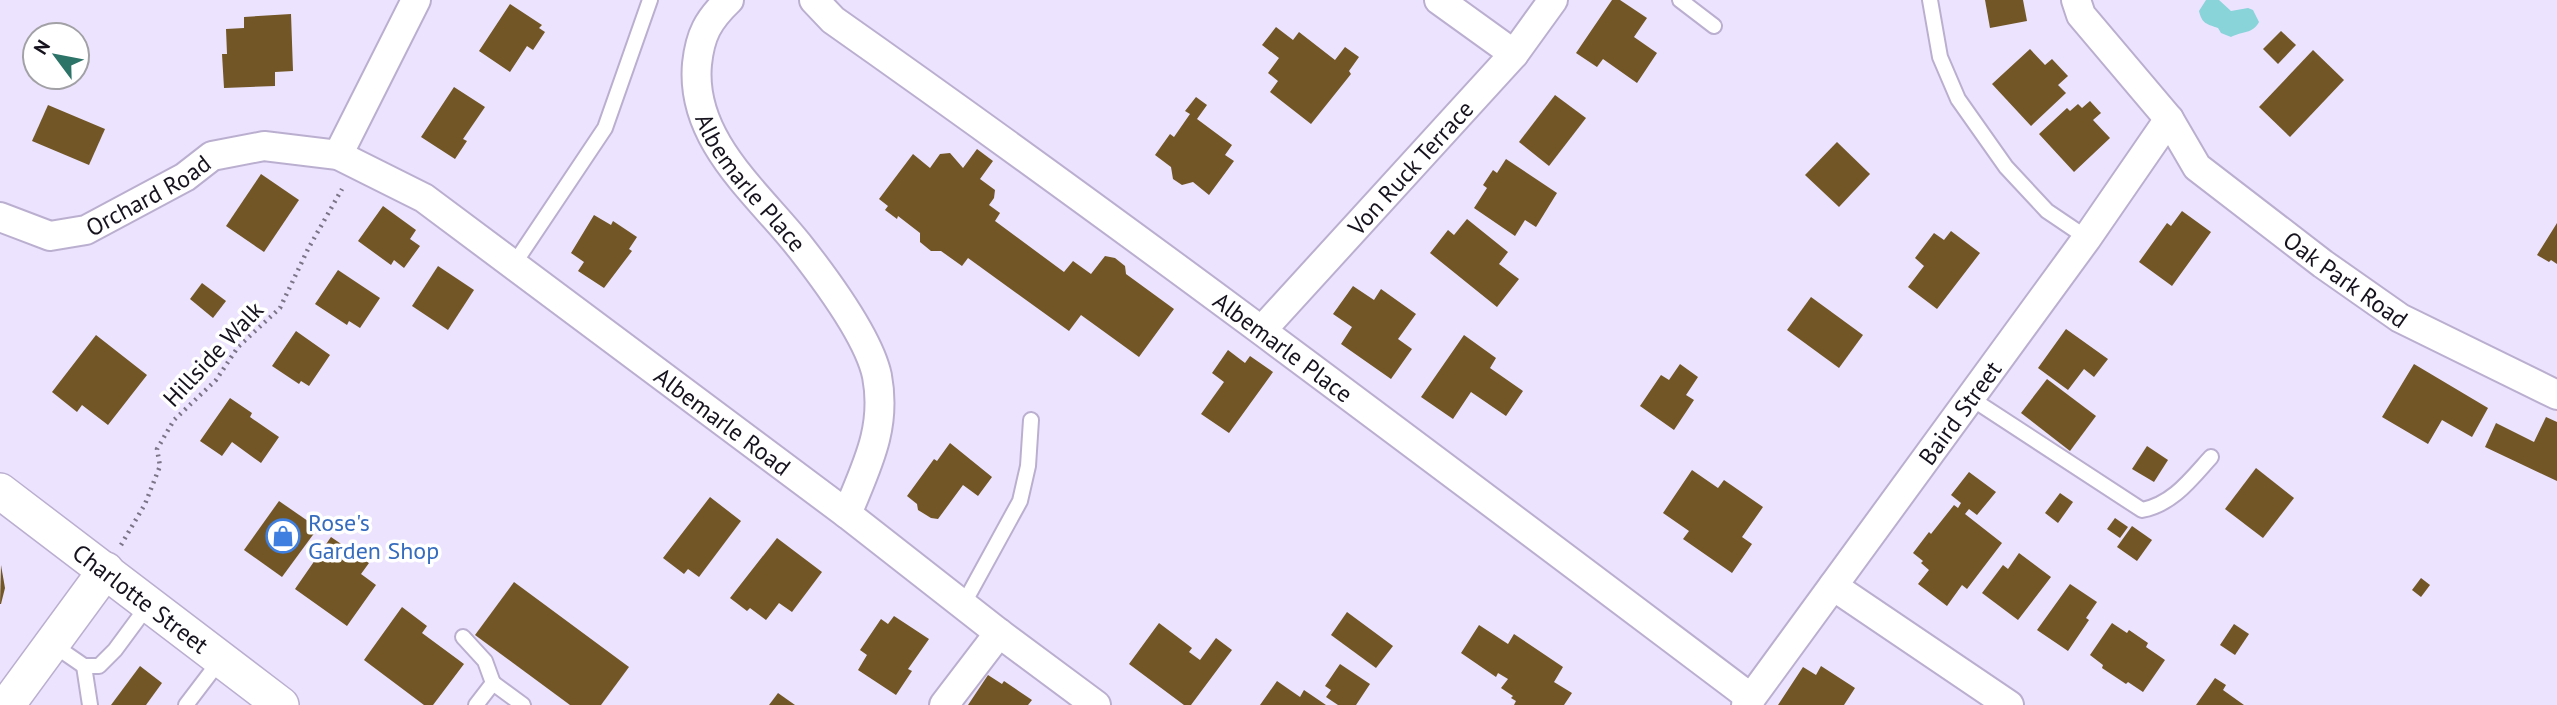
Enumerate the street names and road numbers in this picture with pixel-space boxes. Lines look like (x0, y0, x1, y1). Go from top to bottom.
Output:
street label: Von Ruck Terrace (1340, 94, 1480, 242)
street label: Albemarle Place (689, 109, 813, 258)
street label: Orchard Road (80, 147, 217, 243)
street label: Oak Park Road (2277, 224, 2414, 334)
street label: Albemarle Place (1207, 285, 1359, 409)
street label: Hillside Walk (156, 294, 270, 413)
street label: Baird Street (1911, 355, 2008, 471)
street label: Albemarle Road (648, 360, 797, 482)
street label: Charlotte Street (67, 537, 215, 660)

